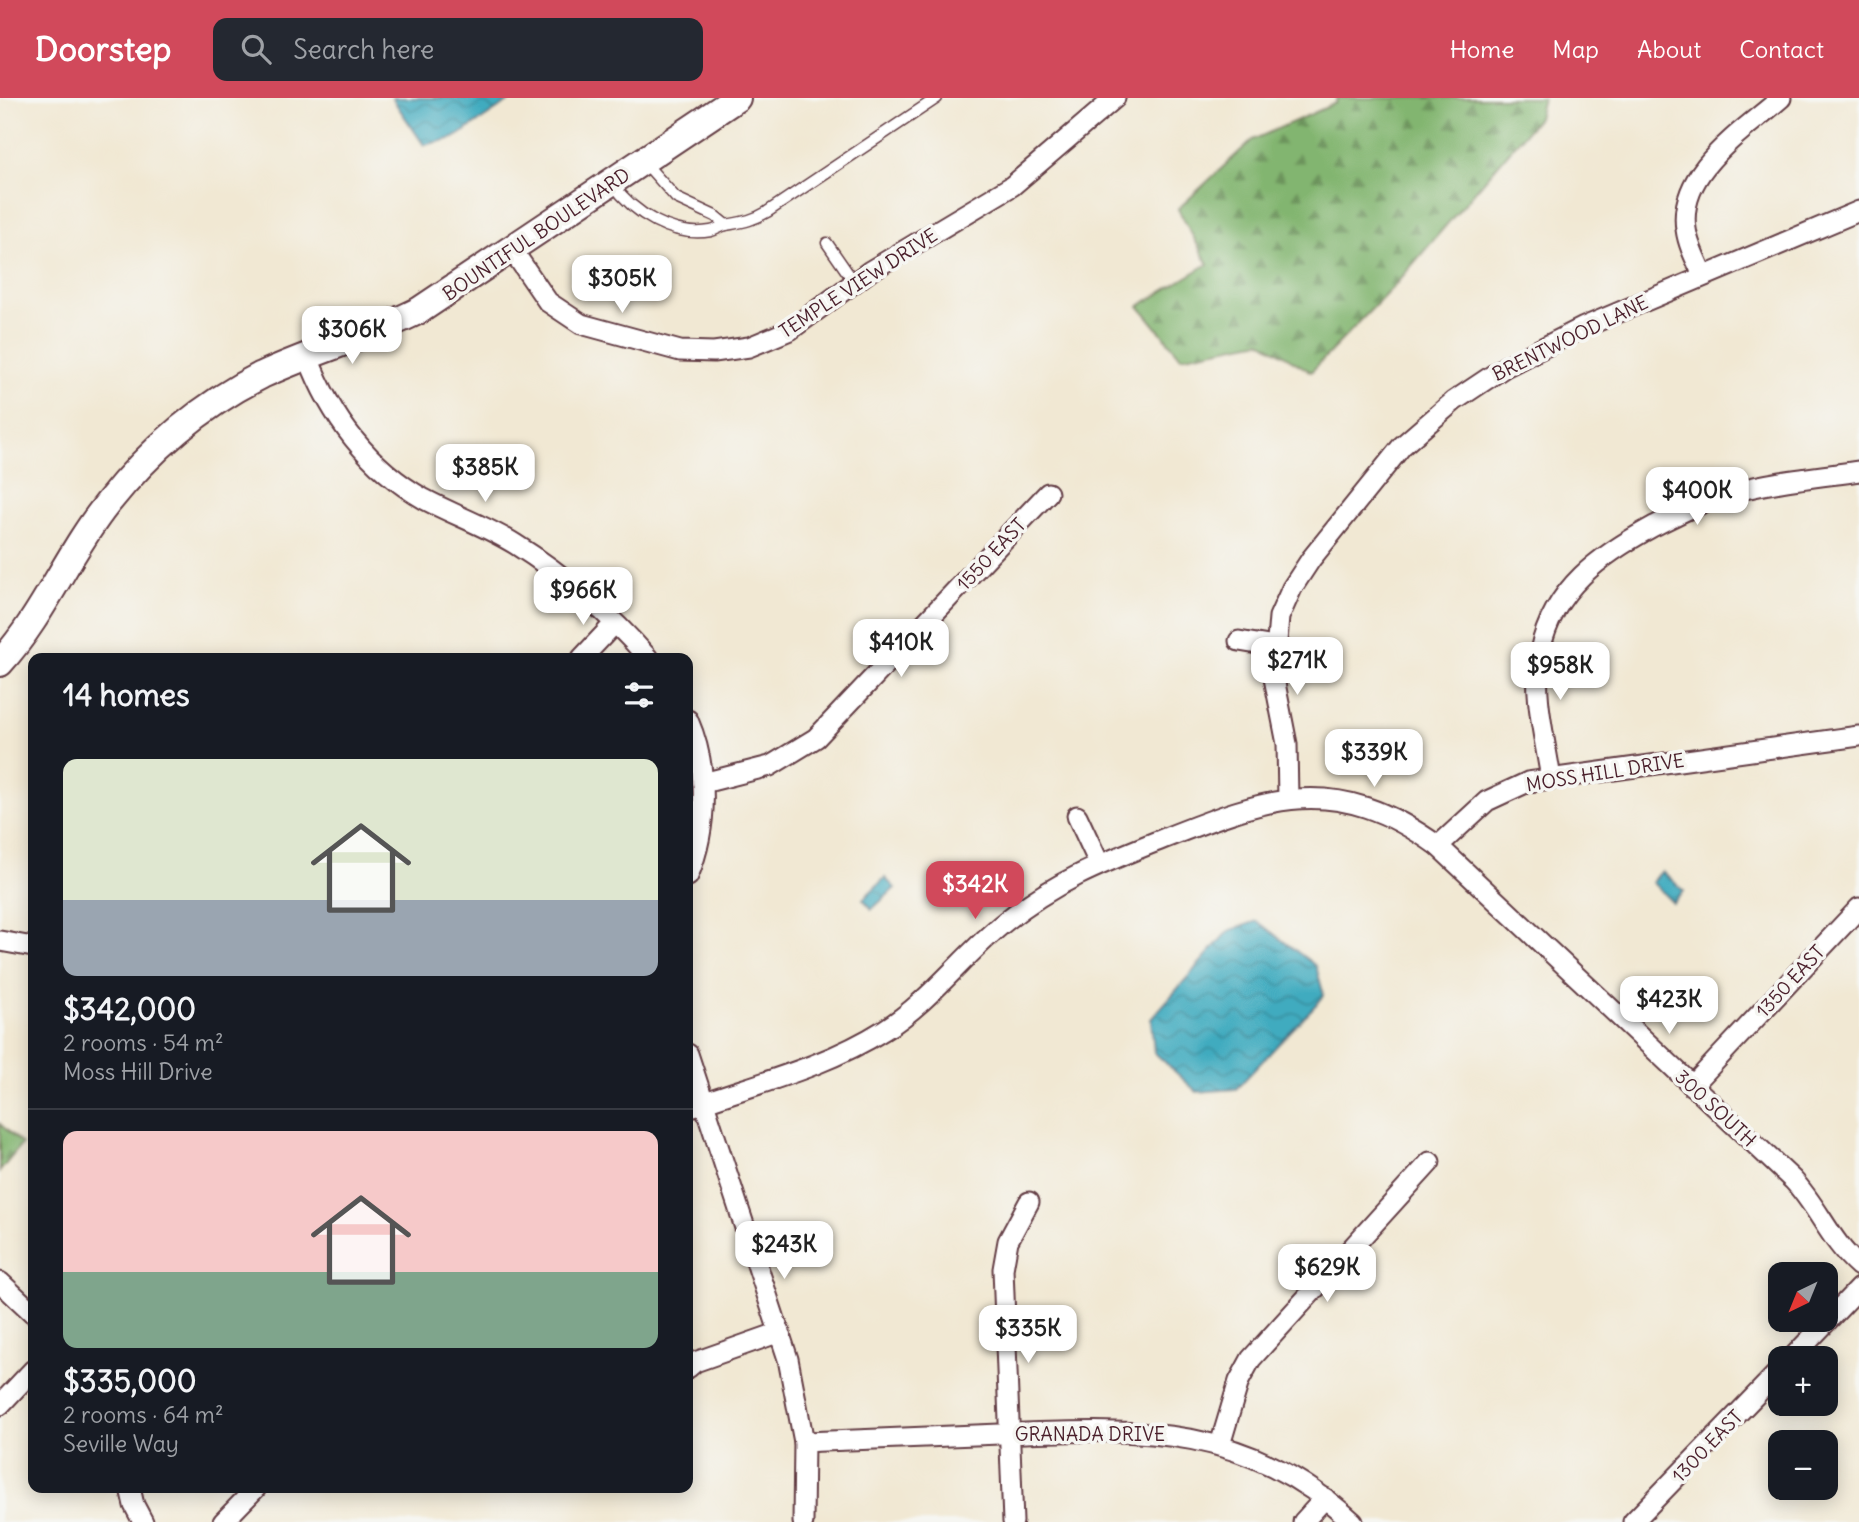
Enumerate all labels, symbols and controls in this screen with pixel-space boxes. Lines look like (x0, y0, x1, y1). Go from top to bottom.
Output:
search box (213, 18, 703, 81)
text: Doorstep (35, 28, 171, 70)
icon: search (237, 30, 275, 68)
text: Search here (293, 33, 434, 66)
text: Home (1450, 34, 1514, 64)
text: Map (1552, 34, 1599, 64)
text: About (1637, 34, 1701, 64)
text: Contact (1739, 34, 1824, 64)
street label: BOUNTIFUL BOULEVARD (438, 162, 634, 306)
street label: TEMPLE VIEW DRIVE (774, 223, 942, 343)
pin: $305K (573, 256, 671, 315)
text: $305K (588, 263, 656, 292)
street label: BRENTWOOD LANE (1488, 290, 1652, 386)
pin: $306K (303, 306, 401, 366)
text: $306K (318, 314, 386, 343)
pin: $385K (436, 444, 534, 504)
text: $385K (452, 452, 518, 481)
pin: $400K (1648, 468, 1746, 527)
text: $400K (1662, 475, 1732, 504)
street label: 1550 EAST (951, 513, 1031, 595)
pin: $966K (534, 568, 632, 627)
text: $966K (550, 575, 616, 604)
pin: $410K (852, 620, 950, 679)
text: $410K (869, 627, 933, 656)
pin: $271K (1248, 638, 1346, 697)
pin: $958K (1511, 642, 1609, 702)
text: $271K (1267, 645, 1327, 674)
text: $958K (1527, 650, 1593, 679)
text: 14 homes (63, 676, 190, 714)
icon: filters (620, 676, 658, 714)
pin: $339K (1325, 730, 1423, 789)
text: $339K (1341, 737, 1407, 766)
street label: MOSS HILL DRIVE (1524, 748, 1686, 796)
icon: home (298, 805, 424, 931)
pin: $342K (926, 862, 1024, 921)
text: $342K (942, 869, 1008, 898)
street label: 1350 EAST (1750, 940, 1830, 1022)
pin: $423K (1620, 976, 1718, 1036)
text: $423K (1636, 984, 1702, 1013)
text: $342,000 (63, 990, 196, 1028)
text: 2 rooms · 54 m² (63, 1028, 224, 1057)
text: Moss Hill Drive (63, 1057, 213, 1086)
street label: 300 SOUTH (1670, 1064, 1762, 1152)
icon: home (298, 1177, 424, 1303)
pin: $243K (735, 1222, 833, 1281)
text: $243K (751, 1229, 817, 1258)
pin: $629K (1278, 1244, 1376, 1304)
text: $629K (1294, 1252, 1360, 1281)
north arrow (1768, 1262, 1838, 1332)
map controls (1768, 1262, 1838, 1500)
pin: $335K (979, 1306, 1077, 1365)
text: $335K (995, 1313, 1061, 1342)
button: + (1768, 1346, 1838, 1416)
text: $335,000 (63, 1362, 196, 1400)
text: 2 rooms · 64 m² (63, 1400, 224, 1429)
street label: 1300 EAST (1667, 1405, 1748, 1487)
street label: GRANADA DRIVE (1015, 1422, 1165, 1446)
text: Seville Way (63, 1429, 179, 1458)
button: − (1768, 1430, 1838, 1500)

